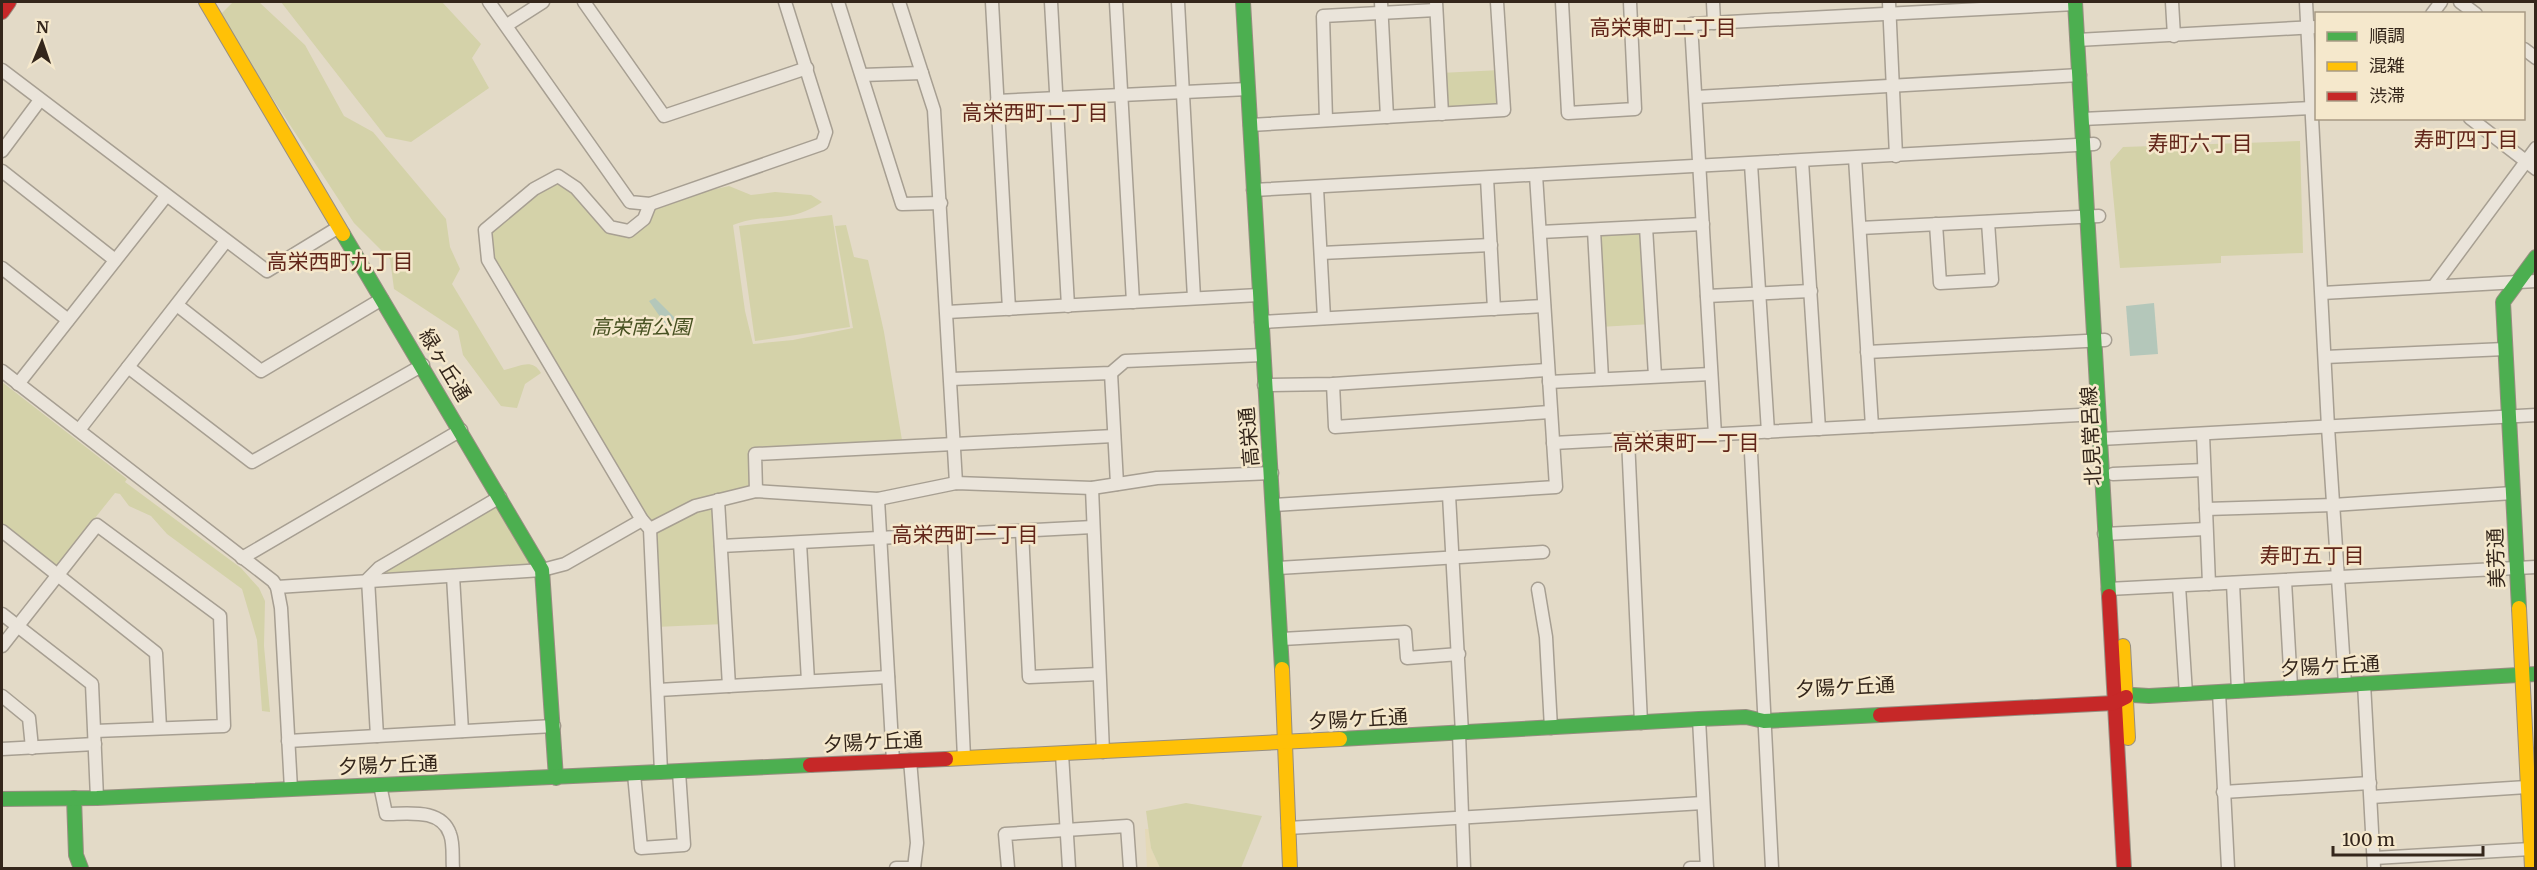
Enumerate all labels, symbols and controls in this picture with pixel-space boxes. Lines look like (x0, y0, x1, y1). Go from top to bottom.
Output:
north arrow (12, 12, 72, 72)
legend (2315, 12, 2525, 120)
district label: 高栄東町二丁目 (1590, 14, 1737, 41)
text: N (36, 17, 50, 37)
text: 順調 (2369, 24, 2405, 47)
text: 混雑 (2369, 54, 2405, 77)
text: 渋滞 (2369, 84, 2405, 107)
district label: 高栄西町二丁目 (962, 99, 1109, 126)
district label: 寿町四丁目 (2414, 126, 2519, 153)
district label: 寿町六丁目 (2148, 130, 2253, 157)
district label: 高栄西町九丁目 (267, 248, 414, 275)
park label: 高栄南公園 (591, 314, 694, 339)
street label: 緑ヶ丘通 (414, 324, 477, 405)
street label: 北見常呂線 (2075, 385, 2106, 487)
street label: 高栄通 (1233, 406, 1264, 468)
district label: 高栄東町一丁目 (1613, 429, 1760, 456)
district label: 高栄西町一丁目 (892, 521, 1039, 548)
street label: 美芳通 (2482, 528, 2509, 588)
district label: 寿町五丁目 (2260, 542, 2365, 569)
street label: 夕陽ケ丘通 (2279, 650, 2381, 681)
street label: 夕陽ケ丘通 (1794, 671, 1896, 702)
street label: 夕陽ケ丘通 (1307, 703, 1409, 734)
street label: 夕陽ケ丘通 (822, 726, 924, 757)
street label: 夕陽ケ丘通 (338, 750, 438, 779)
scale bar (2333, 819, 2483, 857)
text: 100 m (2342, 828, 2395, 851)

